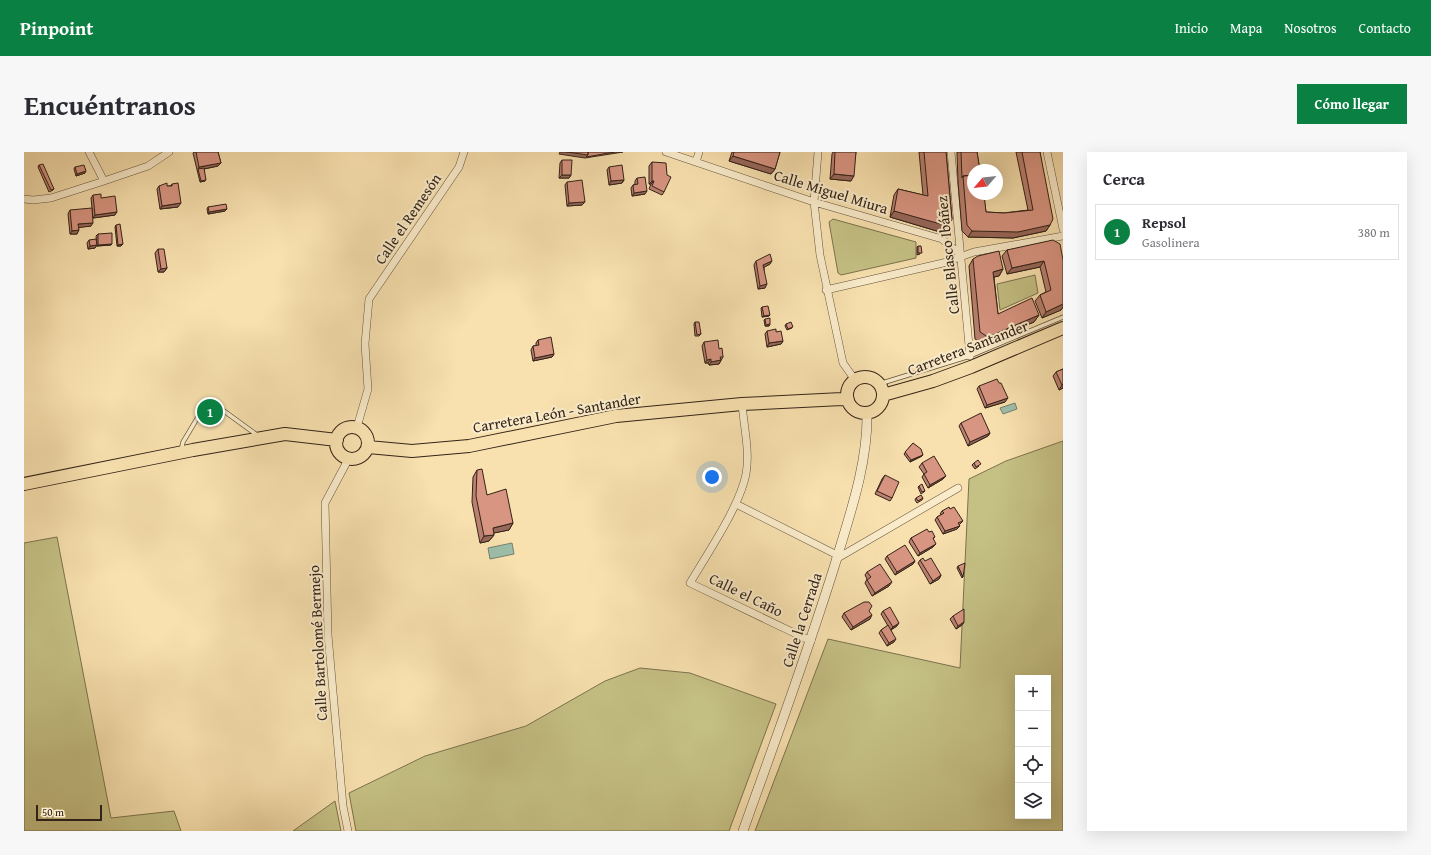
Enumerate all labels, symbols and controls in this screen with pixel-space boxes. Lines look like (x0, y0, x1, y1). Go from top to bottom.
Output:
text: Pinpoint (20, 14, 93, 42)
text: Inicio (1175, 18, 1208, 38)
text: Mapa (1230, 18, 1262, 38)
text: Nosotros (1284, 18, 1337, 38)
text: Contacto (1359, 18, 1411, 38)
text: Encuéntranos (24, 84, 196, 125)
button: Cómo llegar (1297, 84, 1407, 124)
street label: Calle Miguel Miura (771, 164, 891, 219)
north arrow (967, 164, 1003, 200)
text: Cerca (1103, 166, 1145, 191)
street label: Calle el Remesón (369, 169, 446, 268)
street label: Calle Blasco Ibáñez (931, 194, 964, 315)
text: Repsol (1142, 212, 1186, 233)
text: 1 (1114, 223, 1120, 242)
text: 380 m (1358, 223, 1390, 242)
text: Gasolinera (1142, 233, 1200, 252)
street label: Carretera Santander (904, 315, 1031, 380)
street label: Carretera León - Santander (471, 387, 643, 438)
pin: 1 (197, 397, 223, 427)
your location (702, 467, 722, 487)
street label: Calle Bartolomé Bermejo (303, 564, 332, 721)
street label: Calle el Caño (706, 568, 787, 622)
street label: Calle la Cerrada (776, 570, 827, 670)
map controls (1015, 675, 1051, 819)
button: + (1015, 675, 1051, 711)
button: − (1015, 711, 1051, 747)
button: locate (1015, 747, 1051, 783)
button: layers (1015, 783, 1051, 819)
scale bar (36, 803, 102, 822)
text: 50 m (42, 804, 64, 820)

